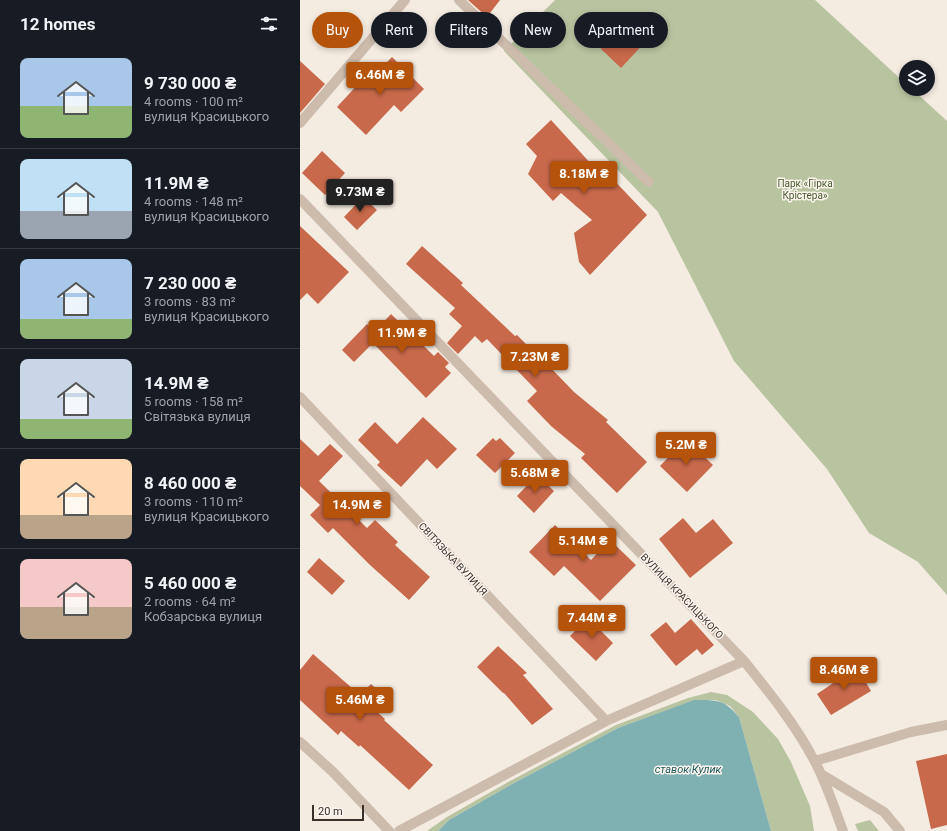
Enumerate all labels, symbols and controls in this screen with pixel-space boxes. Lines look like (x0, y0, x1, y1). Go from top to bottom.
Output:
chip: Buy (312, 12, 363, 48)
chip: Rent (371, 12, 427, 48)
chip: Filters (435, 12, 502, 48)
chip: New (510, 12, 566, 48)
chip: Apartment (574, 12, 668, 48)
icon: filters (258, 13, 280, 35)
text: 12 homes (20, 14, 96, 34)
map controls (899, 60, 935, 96)
button: layers (899, 60, 935, 96)
pin: 6.46M ₴ (343, 62, 417, 96)
text: 6.46M ₴ (355, 67, 405, 82)
text: 9 730 000 ₴ (144, 73, 236, 93)
icon: home (52, 74, 100, 122)
text: 4 rooms · 100 m² (144, 94, 243, 109)
text: вулиця Красицького (144, 109, 269, 124)
pin: 8.18M ₴ (547, 161, 621, 195)
text: 8.18M ₴ (559, 166, 609, 181)
text: 11.9M ₴ (144, 173, 209, 193)
icon: home (52, 175, 100, 223)
park label: Парк «Гірка Крістера» (777, 178, 833, 201)
pin: 9.73M ₴ (323, 179, 397, 213)
text: 9.73M ₴ (335, 184, 385, 199)
text: 4 rooms · 148 m² (144, 194, 243, 209)
text: вулиця Красицького (144, 209, 269, 224)
text: 7 230 000 ₴ (144, 273, 236, 293)
icon: home (52, 275, 100, 323)
text: 3 rooms · 83 m² (144, 294, 236, 309)
text: вулиця Красицького (144, 309, 269, 324)
pin: 11.9M ₴ (365, 320, 439, 354)
text: 11.9M ₴ (377, 325, 427, 340)
pin: 7.23M ₴ (498, 344, 572, 378)
text: 7.23M ₴ (510, 349, 560, 364)
text: 14.9M ₴ (144, 373, 209, 393)
icon: home (52, 375, 100, 423)
text: 5 rooms · 158 m² (144, 394, 243, 409)
text: Світязька вулиця (144, 409, 251, 424)
pin: 5.2M ₴ (653, 432, 719, 466)
text: 5.2M ₴ (665, 437, 707, 452)
pin: 5.68M ₴ (498, 460, 572, 494)
text: 5.68M ₴ (510, 465, 560, 480)
text: 8 460 000 ₴ (144, 473, 236, 493)
icon: home (52, 475, 100, 523)
pin: 14.9M ₴ (320, 492, 394, 526)
text: 3 rooms · 110 m² (144, 494, 243, 509)
text: 14.9M ₴ (332, 497, 382, 512)
text: вулиця Красицького (144, 509, 269, 524)
street label: СВІТЯЗЬКА ВУЛИЦЯ (416, 520, 490, 598)
pin: 5.14M ₴ (546, 528, 620, 562)
text: 5.14M ₴ (558, 533, 608, 548)
street label: ВУЛИЦЯ КРАСИЦЬКОГО (639, 551, 725, 641)
text: 5 460 000 ₴ (144, 573, 236, 593)
icon: home (52, 575, 100, 623)
text: 2 rooms · 64 m² (144, 594, 236, 609)
pin: 7.44M ₴ (555, 605, 629, 639)
text: Кобзарська вулиця (144, 609, 262, 624)
text: 7.44M ₴ (567, 610, 617, 625)
pin: 8.46M ₴ (807, 657, 881, 691)
text: 8.46M ₴ (819, 662, 869, 677)
pin: 5.46M ₴ (323, 687, 397, 721)
text: 5.46M ₴ (335, 692, 385, 707)
water label: ставок Кулик (655, 763, 722, 776)
scale bar (312, 803, 364, 822)
text: 20 m (318, 805, 343, 818)

